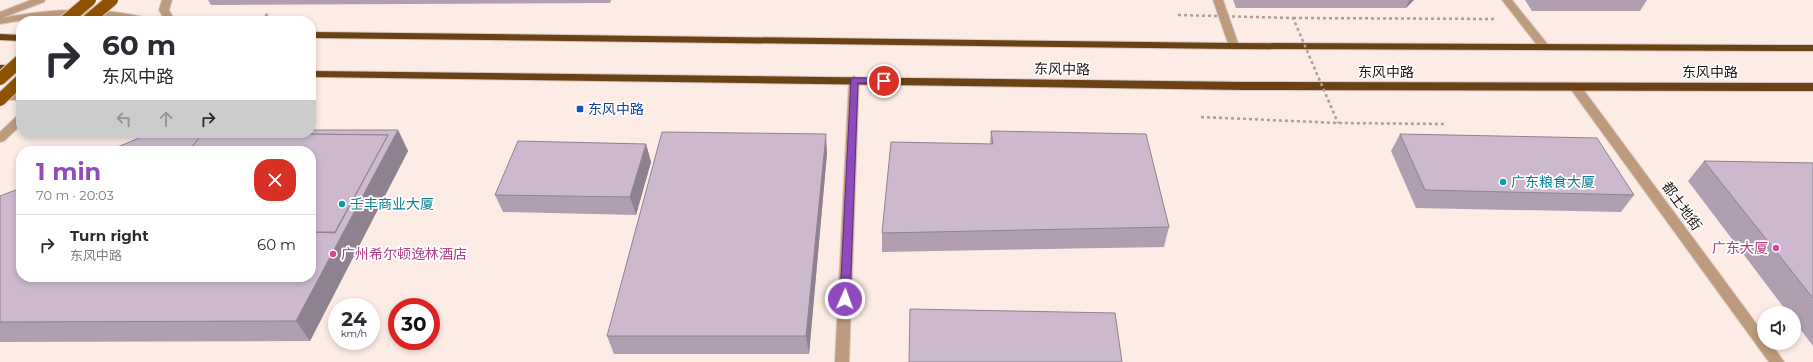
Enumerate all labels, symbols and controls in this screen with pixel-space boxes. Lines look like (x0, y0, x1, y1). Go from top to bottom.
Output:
text: 60 m (102, 28, 176, 62)
icon: right (36, 32, 88, 84)
street label: 东风中路 (1034, 60, 1090, 78)
street label: 东风中路 (1358, 63, 1414, 81)
street label: 东风中路 (1682, 63, 1738, 81)
pin (867, 64, 901, 98)
text: 东风中路 (102, 66, 174, 88)
icon: arrive (873, 70, 895, 92)
place label: 东风中路 (588, 100, 644, 118)
marker: 东风中路 (575, 104, 585, 114)
icon: left (113, 108, 135, 130)
icon: ahead (155, 108, 177, 130)
icon: right (197, 108, 219, 130)
text: 1 min (36, 157, 101, 186)
button: close (254, 159, 296, 201)
place label: 广东粮食大厦 (1511, 173, 1595, 191)
marker: 广东粮食大厦 (1498, 177, 1508, 187)
street label: 都土地街 (1658, 178, 1706, 234)
text: 70 m · 20:03 (36, 187, 114, 203)
place label: 壬丰商业大厦 (350, 195, 434, 213)
marker: 壬丰商业大厦 (337, 199, 347, 209)
text: Turn right (70, 226, 149, 245)
icon: right (36, 234, 58, 256)
text: 60 m (257, 235, 296, 254)
place label: 广东大厦 (1712, 239, 1768, 257)
marker: 广东大厦 (1771, 243, 1781, 253)
place label: 广州希尔顿逸林酒店 (341, 245, 467, 263)
text: 东风中路 (70, 247, 122, 263)
marker: 广州希尔顿逸林酒店 (328, 249, 338, 259)
position arrow (824, 278, 866, 320)
speed limit sign: 30 (388, 298, 440, 350)
map controls (1757, 306, 1801, 350)
button: sound (1757, 306, 1801, 350)
text: 24 (341, 307, 367, 331)
text: km/h (341, 327, 367, 340)

